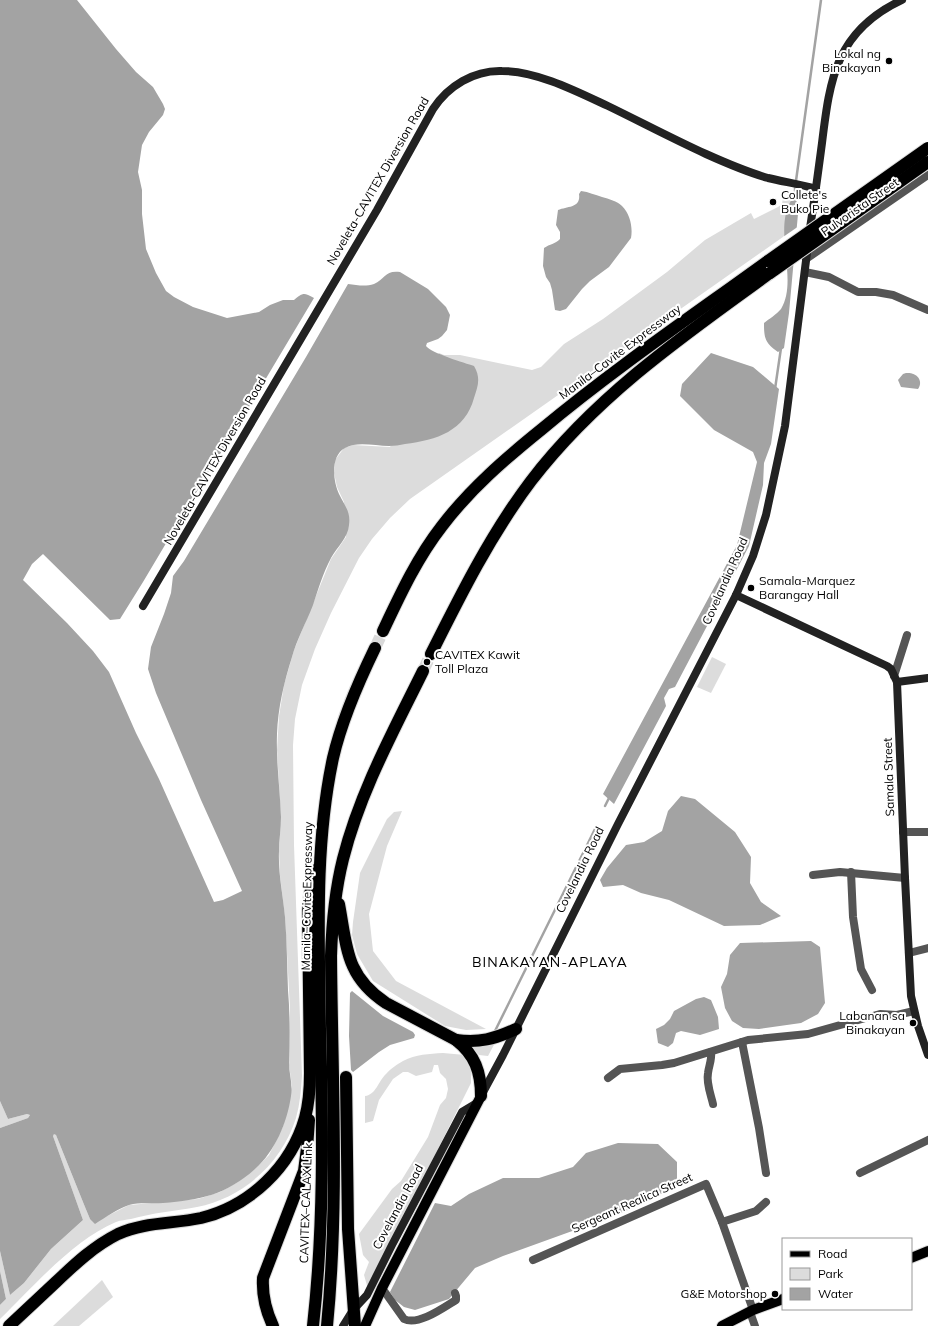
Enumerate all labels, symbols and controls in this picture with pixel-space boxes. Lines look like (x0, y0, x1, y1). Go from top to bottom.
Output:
place label: Lokal ng Binakayan (822, 46, 881, 75)
marker: Lokal ng Binakayan (884, 56, 894, 66)
street label: Noveleta-CAVITEX Diversion Road (323, 94, 432, 267)
street label: Pulvorista Street (818, 174, 901, 239)
place label: Collete's Buko Pie (781, 187, 829, 216)
marker: Collete's Buko Pie (768, 197, 778, 207)
street label: Manila–Cavite Expressway (556, 300, 684, 402)
street label: Noveleta-CAVITEX Diversion Road (160, 374, 269, 547)
street label: Covelandia Road (699, 535, 751, 627)
place label: Samala-Marquez Barangay Hall (759, 573, 855, 602)
marker: Samala-Marquez Barangay Hall (746, 583, 756, 593)
place label: CAVITEX Kawit Toll Plaza (435, 647, 520, 676)
marker: CAVITEX Kawit Toll Plaza (422, 657, 432, 667)
street label: Samala Street (880, 737, 897, 817)
street label: Manila–Cavite Expressway (298, 821, 315, 971)
street label: Covelandia Road (552, 824, 607, 915)
district label: BINAKAYAN-APLAYA (472, 953, 628, 971)
place label: Labanan sa Binakayan (839, 1008, 905, 1037)
marker: Labanan sa Binakayan (908, 1018, 918, 1028)
street label: CAVITEX–CALAX Link (296, 1142, 315, 1264)
street label: Covelandia Road (369, 1162, 426, 1252)
street label: Sergeant Realica Street (569, 1169, 695, 1236)
legend (782, 1238, 912, 1310)
text: Road (818, 1246, 847, 1261)
text: Park (818, 1266, 844, 1281)
place label: G&E Motorshop (681, 1286, 767, 1301)
text: Water (818, 1286, 854, 1301)
marker: G&E Motorshop (770, 1289, 780, 1299)

